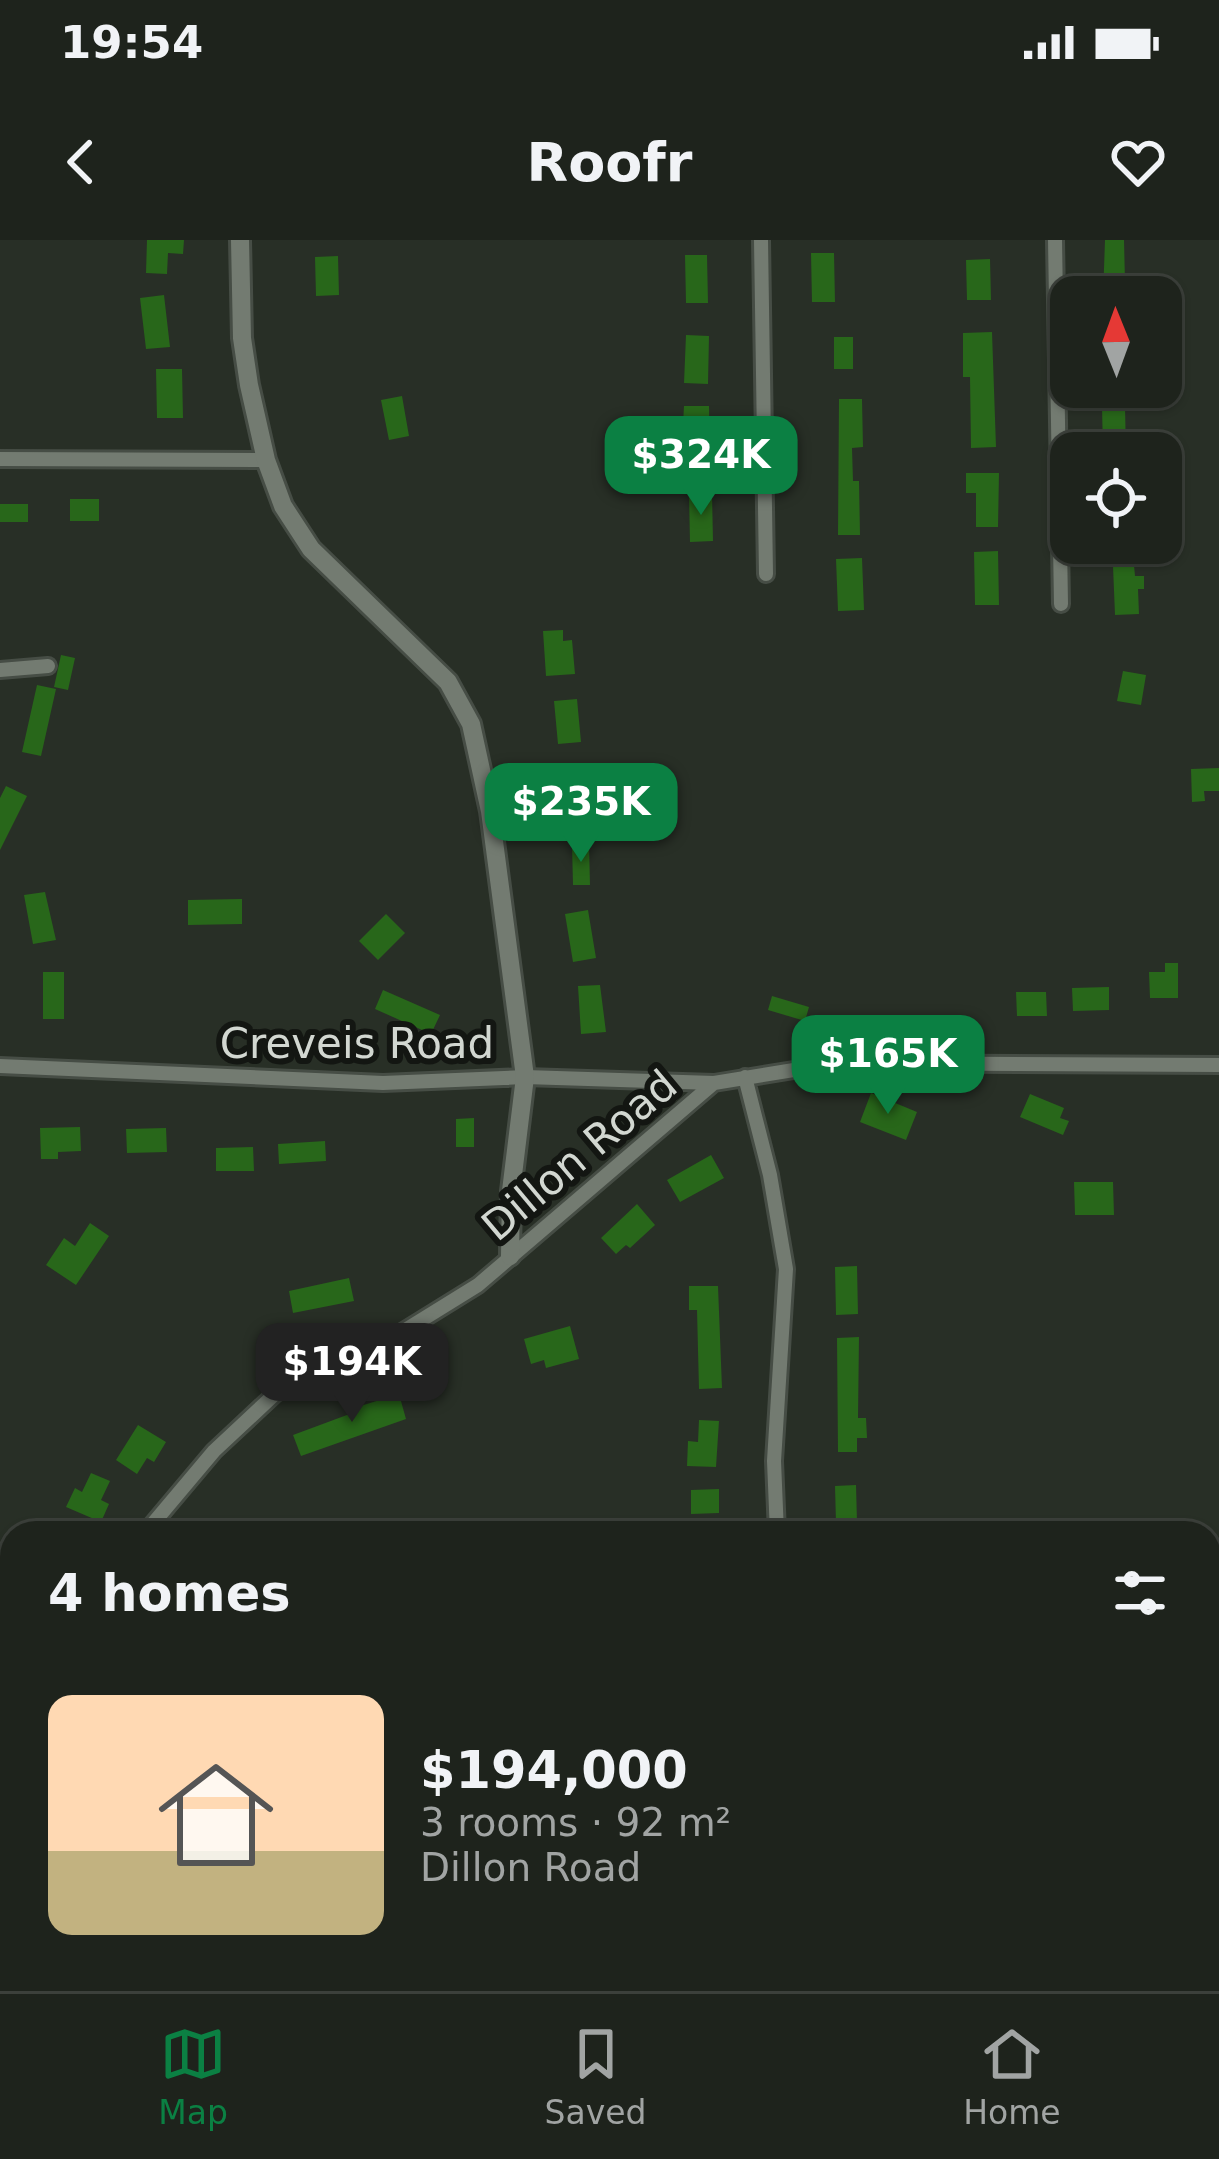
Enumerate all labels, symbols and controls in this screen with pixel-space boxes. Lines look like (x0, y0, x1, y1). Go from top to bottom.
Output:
text: 19:54 (60, 16, 203, 69)
icon: back (48, 129, 114, 195)
icon: heart (1105, 129, 1171, 195)
text: Roofr (527, 131, 692, 194)
north arrow (1050, 276, 1182, 408)
map controls (1050, 276, 1182, 564)
pin: $324K (617, 416, 785, 518)
text: $324K (632, 432, 770, 477)
button: locate (1050, 432, 1182, 564)
pin: $235K (497, 763, 665, 865)
text: $235K (512, 779, 650, 824)
pin: $165K (804, 1015, 972, 1117)
street label: Creveis Road (220, 1019, 494, 1068)
text: $165K (819, 1031, 957, 1076)
street label: Dillon Road (472, 1060, 686, 1251)
pin: $194K (268, 1323, 436, 1425)
text: $194K (283, 1339, 421, 1384)
icon: filters (1107, 1560, 1173, 1626)
text: 4 homes (48, 1564, 291, 1623)
text: $194,000 (420, 1741, 688, 1800)
icon: home (144, 1743, 288, 1887)
text: 3 rooms · 92 m² (420, 1800, 731, 1845)
text: Dillon Road (420, 1845, 641, 1890)
tab: Map (158, 2021, 228, 2132)
tab: Saved (545, 2021, 647, 2132)
tab: Home (963, 2021, 1061, 2132)

